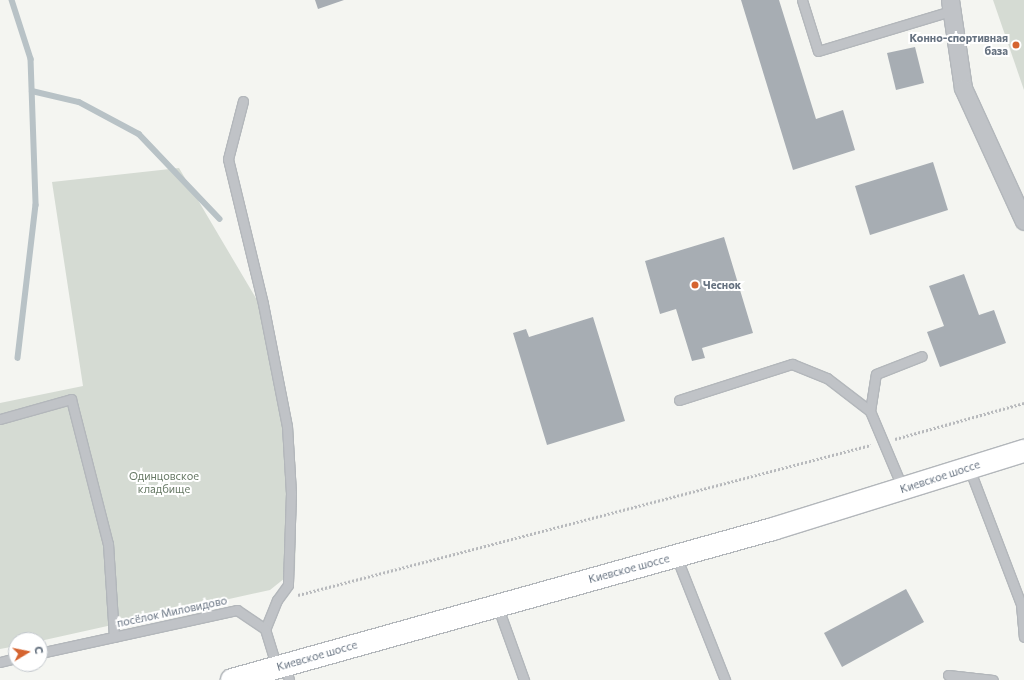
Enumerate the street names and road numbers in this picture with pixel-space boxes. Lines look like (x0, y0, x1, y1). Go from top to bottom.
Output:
street label: Киевское шоссе (898, 458, 982, 496)
street label: Киевское шоссе (587, 552, 671, 586)
street label: посёлок Миловидово (116, 594, 228, 630)
street label: Киевское шоссе (275, 638, 359, 674)

